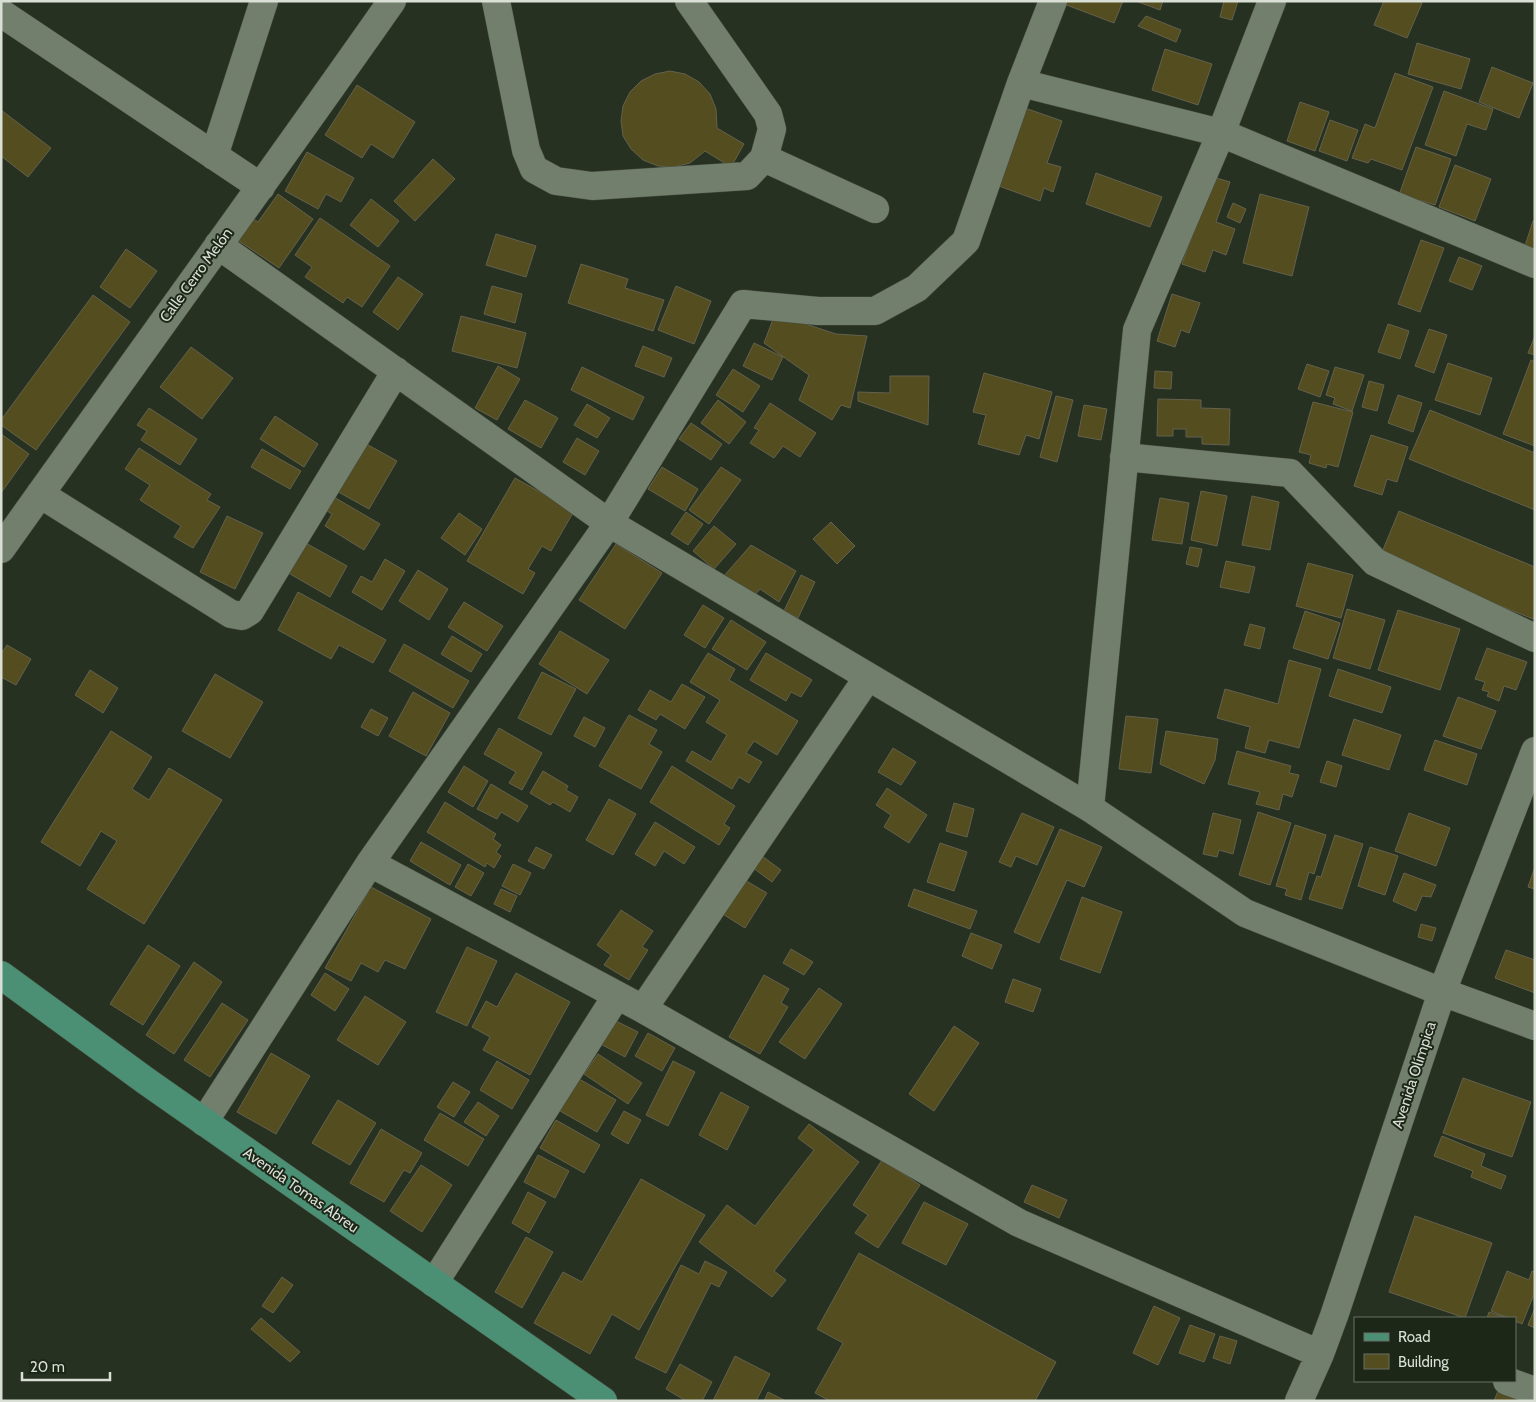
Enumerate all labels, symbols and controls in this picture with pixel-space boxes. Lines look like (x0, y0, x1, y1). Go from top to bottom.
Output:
street label: Calle Cerro Melón (156, 224, 236, 326)
street label: Avenida Olímpica (1388, 1019, 1440, 1131)
street label: Avenida Tomas Abreu (240, 1143, 362, 1237)
legend (1354, 1317, 1516, 1382)
text: Road (1398, 1328, 1431, 1346)
scale bar (22, 1350, 110, 1382)
text: Building (1398, 1353, 1449, 1371)
text: 20 m (30, 1358, 65, 1376)

